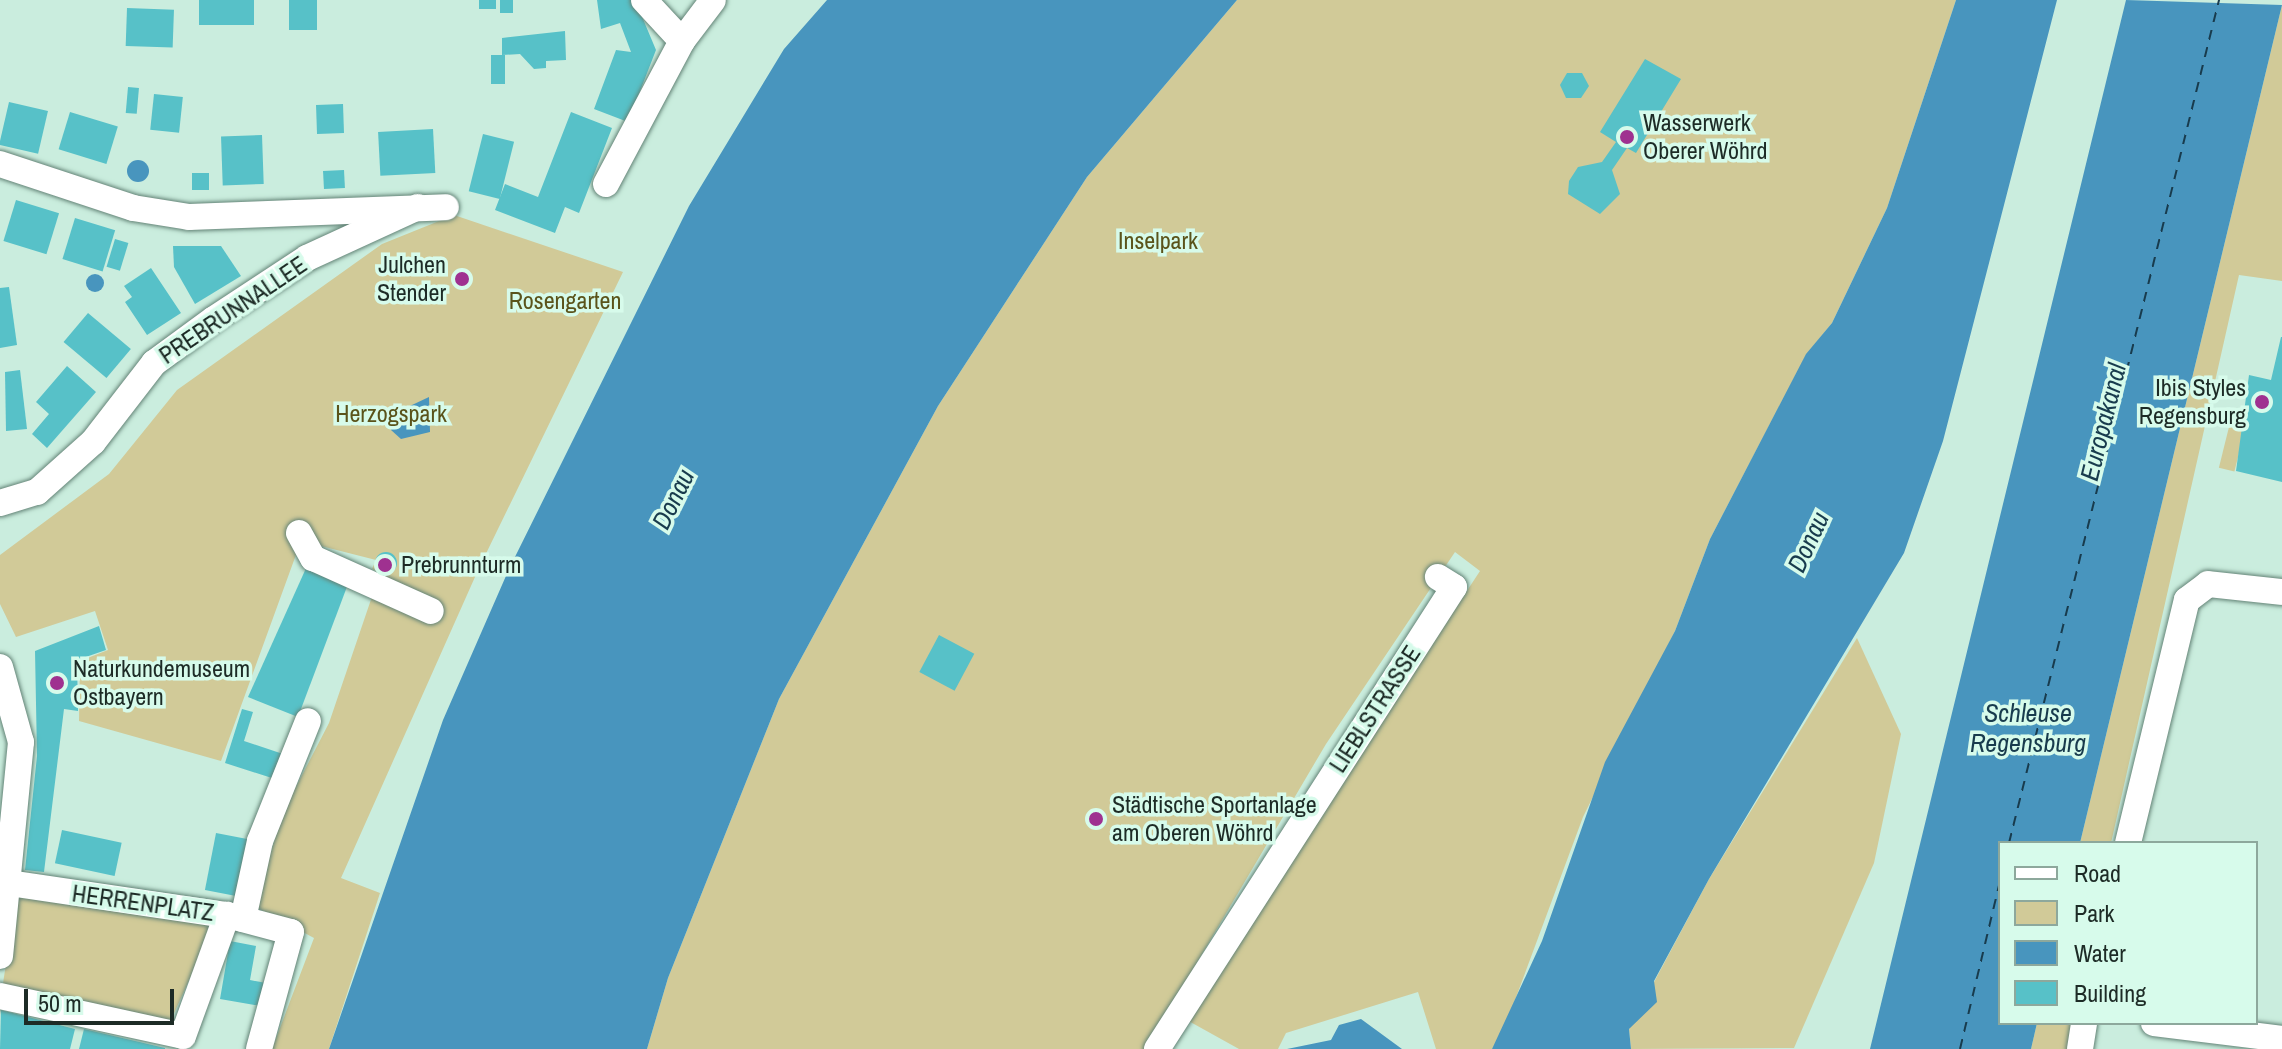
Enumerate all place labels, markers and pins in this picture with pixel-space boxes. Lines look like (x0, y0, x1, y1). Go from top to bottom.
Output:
place label: Wasserwerk Oberer Wöhrd (1643, 109, 1767, 165)
marker: Wasserwerk Oberer Wöhrd (1618, 128, 1636, 146)
place label: Julchen Stender (377, 251, 446, 307)
marker: Julchen Stender (453, 270, 471, 288)
place label: Ibis Styles Regensburg (2139, 374, 2246, 430)
marker: Ibis Styles Regensburg (2253, 393, 2271, 411)
place label: Prebrunnturm (401, 551, 521, 579)
marker: Prebrunnturm (376, 556, 394, 574)
place label: Naturkundemuseum Ostbayern (73, 655, 250, 711)
marker: Naturkundemuseum Ostbayern (48, 674, 66, 692)
place label: Städtische Sportanlage am Oberen Wöhrd (1112, 791, 1317, 847)
marker: Städtische Sportanlage am Oberen Wöhrd (1087, 810, 1105, 828)

